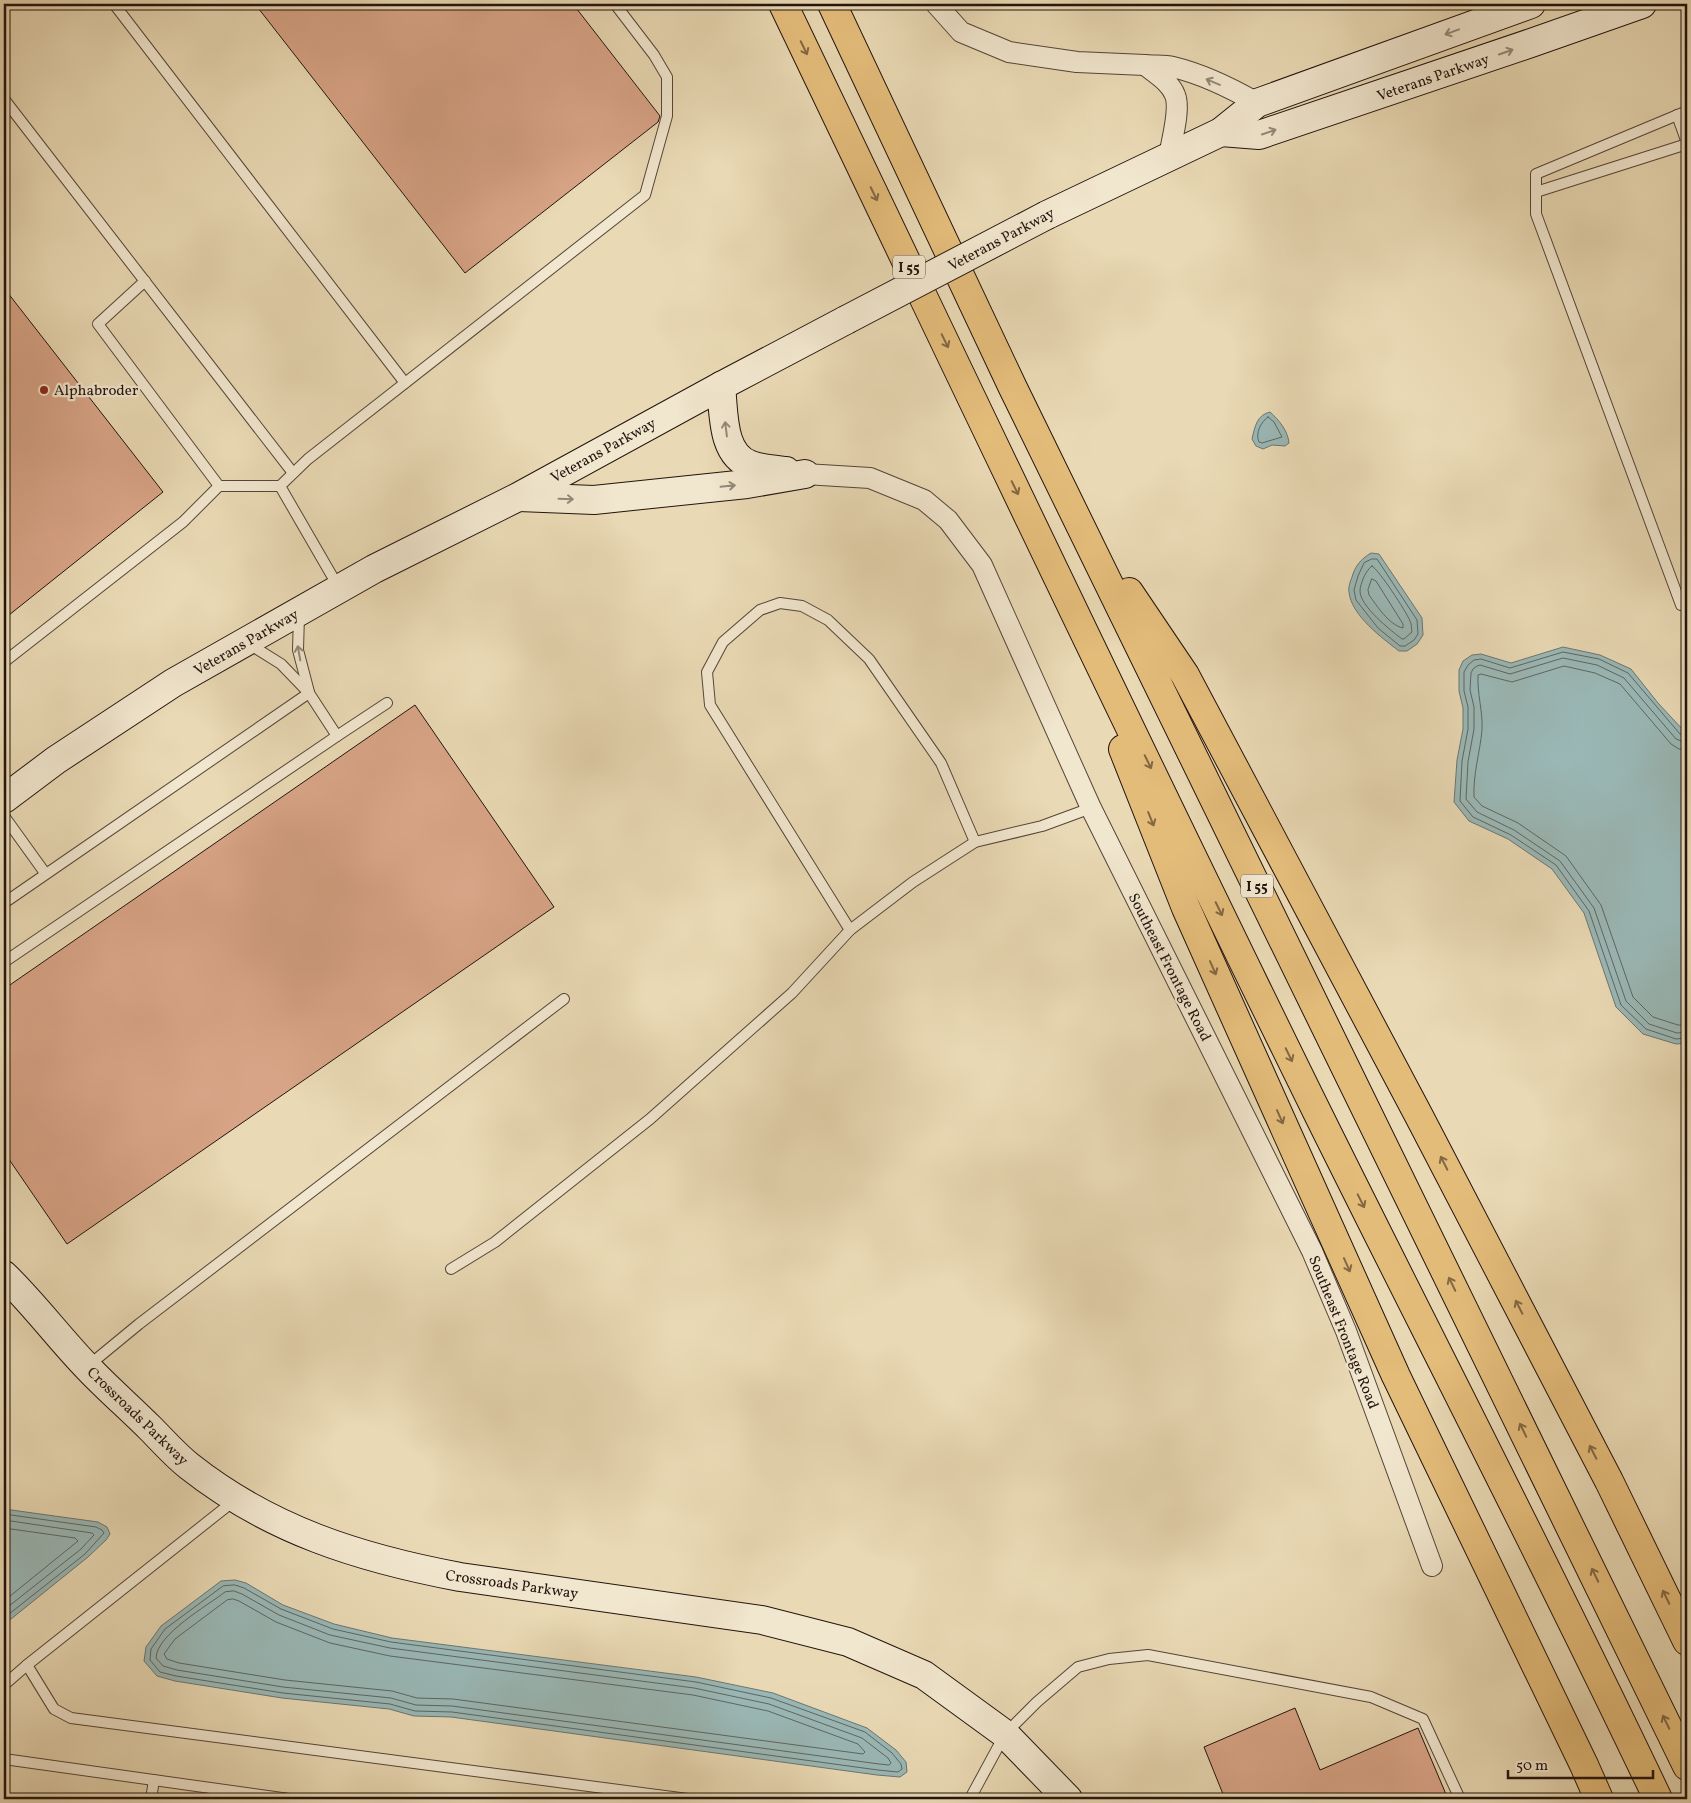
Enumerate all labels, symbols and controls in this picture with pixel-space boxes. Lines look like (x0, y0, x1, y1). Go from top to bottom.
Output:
one-way arrow (1445, 28, 1461, 37)
one-way arrow (800, 40, 810, 55)
one-way arrow (1497, 47, 1513, 56)
street label: Veterans Parkway (1374, 49, 1493, 108)
one-way arrow (1206, 76, 1221, 86)
one-way arrow (1260, 127, 1276, 136)
one-way arrow (870, 186, 880, 201)
street label: Veterans Parkway (945, 203, 1059, 277)
road number: I 55 (893, 256, 925, 278)
one-way arrow (940, 333, 950, 348)
place label: Alphabroder (54, 381, 138, 402)
marker: Alphabroder (38, 384, 50, 396)
street label: Veterans Parkway (547, 414, 660, 489)
one-way arrow (721, 422, 731, 438)
one-way arrow (1010, 480, 1020, 495)
one-way arrow (720, 481, 736, 491)
one-way arrow (558, 494, 574, 503)
street label: Veterans Parkway (191, 605, 303, 682)
one-way arrow (294, 645, 304, 661)
one-way arrow (1143, 755, 1153, 770)
one-way arrow (1147, 811, 1156, 826)
road number: I 55 (1241, 874, 1273, 898)
street label: Southeast Frontage Road (1122, 890, 1215, 1045)
one-way arrow (1214, 901, 1224, 916)
one-way arrow (1209, 960, 1219, 975)
one-way arrow (1285, 1047, 1295, 1062)
one-way arrow (1276, 1109, 1285, 1124)
one-way arrow (1439, 1156, 1448, 1171)
one-way arrow (1357, 1193, 1367, 1208)
street label: Southeast Frontage Road (1302, 1253, 1383, 1412)
one-way arrow (1342, 1257, 1352, 1272)
one-way arrow (1447, 1276, 1457, 1291)
one-way arrow (1513, 1300, 1523, 1315)
street label: Crossroads Parkway (82, 1363, 192, 1471)
one-way arrow (1518, 1422, 1528, 1437)
one-way arrow (1588, 1444, 1598, 1459)
street label: Crossroads Parkway (444, 1566, 580, 1605)
one-way arrow (1590, 1568, 1600, 1583)
one-way arrow (1661, 1590, 1670, 1605)
one-way arrow (1661, 1714, 1671, 1729)
scale bar (1508, 1748, 1654, 1780)
text: 50 m (1516, 1756, 1548, 1777)

